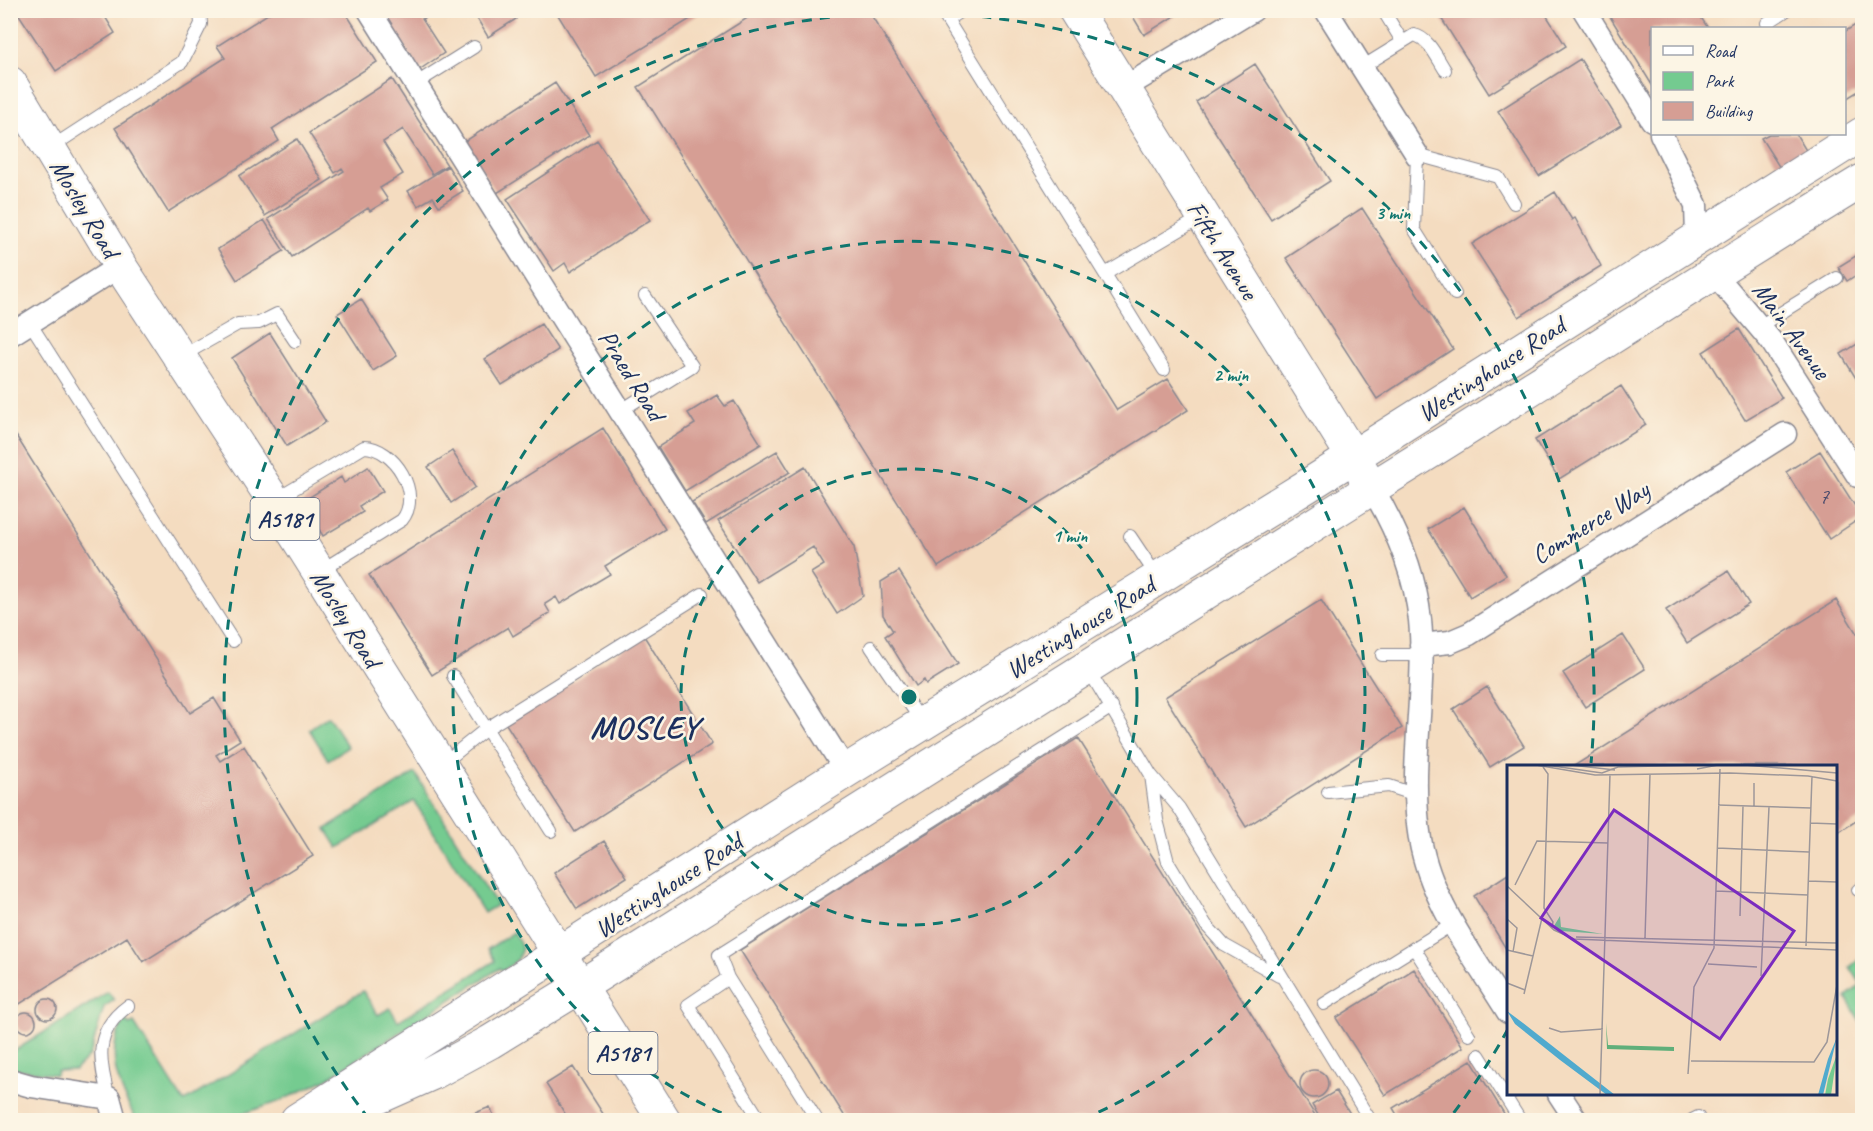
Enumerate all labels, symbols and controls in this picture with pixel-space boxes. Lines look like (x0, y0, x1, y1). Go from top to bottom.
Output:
legend (1651, 27, 1846, 135)
text: Road (1705, 40, 1738, 62)
text: Park (1705, 70, 1735, 92)
text: Building (1705, 100, 1754, 122)
street label: Mosley Road (42, 153, 129, 267)
street label: Fifth Avenue (1179, 195, 1267, 308)
text: 3 min (1376, 202, 1411, 224)
street label: Main Avenue (1745, 275, 1839, 387)
street label: Westinghouse Road (1411, 307, 1574, 429)
street label: Praed Road (591, 324, 674, 430)
text: 2 min (1214, 364, 1249, 386)
street label: Commerce Way (1525, 472, 1657, 572)
house number: 7 (1819, 482, 1830, 510)
road number: A5181 (250, 498, 320, 540)
text: 1 min (1053, 525, 1088, 547)
street label: Mosley Road (303, 563, 391, 677)
street label: Westinghouse Road (1000, 567, 1164, 686)
centre of rings (899, 687, 919, 707)
district label: MOSLEY (590, 707, 705, 748)
inset map (1507, 765, 1837, 1095)
street label: Westinghouse Road (588, 823, 751, 945)
road number: A5181 (588, 1032, 658, 1074)

